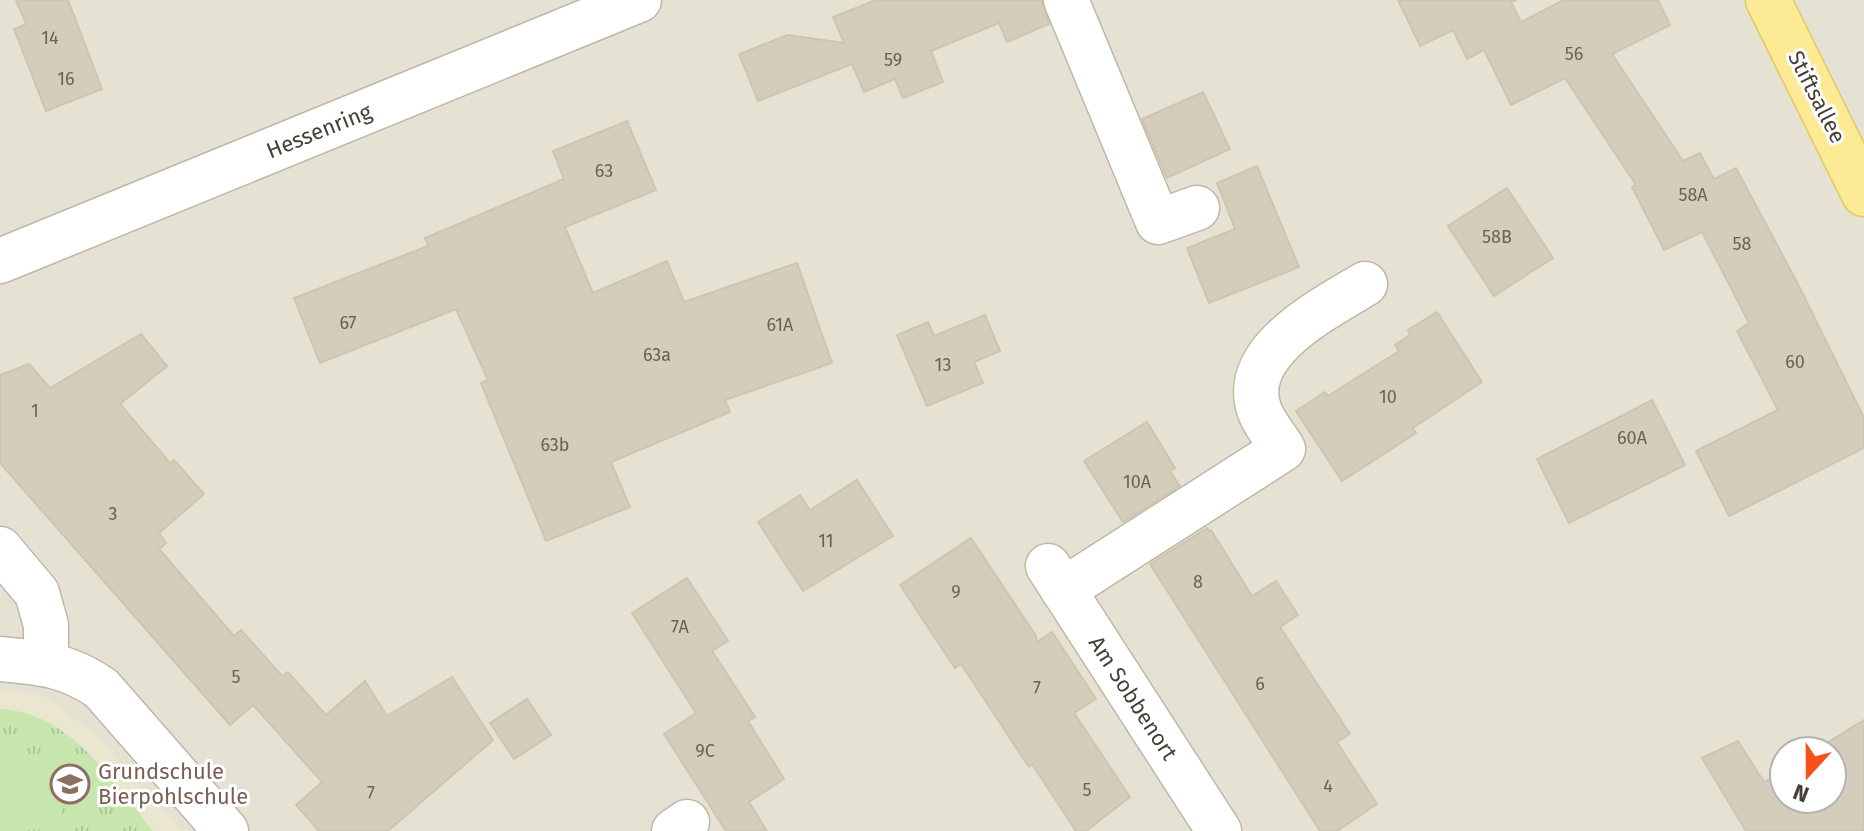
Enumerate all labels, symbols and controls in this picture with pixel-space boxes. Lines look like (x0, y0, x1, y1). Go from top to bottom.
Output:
house number: 14 (41, 27, 59, 49)
house number: 56 (1565, 43, 1583, 65)
street label: Stiftsallee (1782, 46, 1852, 148)
house number: 59 (884, 49, 902, 71)
house number: 16 (57, 68, 75, 90)
street label: Hessenring (262, 97, 376, 164)
house number: 63 (595, 160, 613, 182)
house number: 58A (1678, 184, 1708, 206)
house number: 58B (1482, 226, 1512, 248)
house number: 58 (1733, 233, 1752, 255)
house number: 67 (339, 312, 357, 334)
house number: 61A (767, 314, 794, 336)
house number: 63a (643, 344, 671, 366)
house number: 60 (1785, 351, 1805, 373)
house number: 13 (935, 354, 951, 376)
house number: 10 (1379, 386, 1397, 408)
house number: 1 (31, 400, 39, 422)
house number: 60A (1617, 427, 1648, 449)
house number: 63b (540, 434, 570, 456)
house number: 10A (1123, 471, 1152, 493)
house number: 3 (109, 503, 117, 525)
house number: 11 (818, 530, 834, 552)
house number: 8 (1193, 571, 1203, 593)
house number: 9 (951, 581, 961, 603)
house number: 7A (671, 616, 690, 638)
street label: Am Sobbenort (1083, 631, 1183, 765)
house number: 5 (231, 666, 241, 688)
house number: 6 (1255, 673, 1265, 695)
house number: 7 (1033, 677, 1041, 699)
north arrow (1768, 735, 1848, 815)
house number: 9C (695, 740, 715, 762)
place label: Grundschule Bierpohlschule (98, 758, 248, 810)
school or university icon: Grundschule Bierpohlschule (49, 763, 91, 805)
house number: 4 (1323, 775, 1333, 797)
text: N (1789, 778, 1813, 808)
house number: 5 (1082, 779, 1092, 801)
house number: 7 (367, 782, 375, 804)

